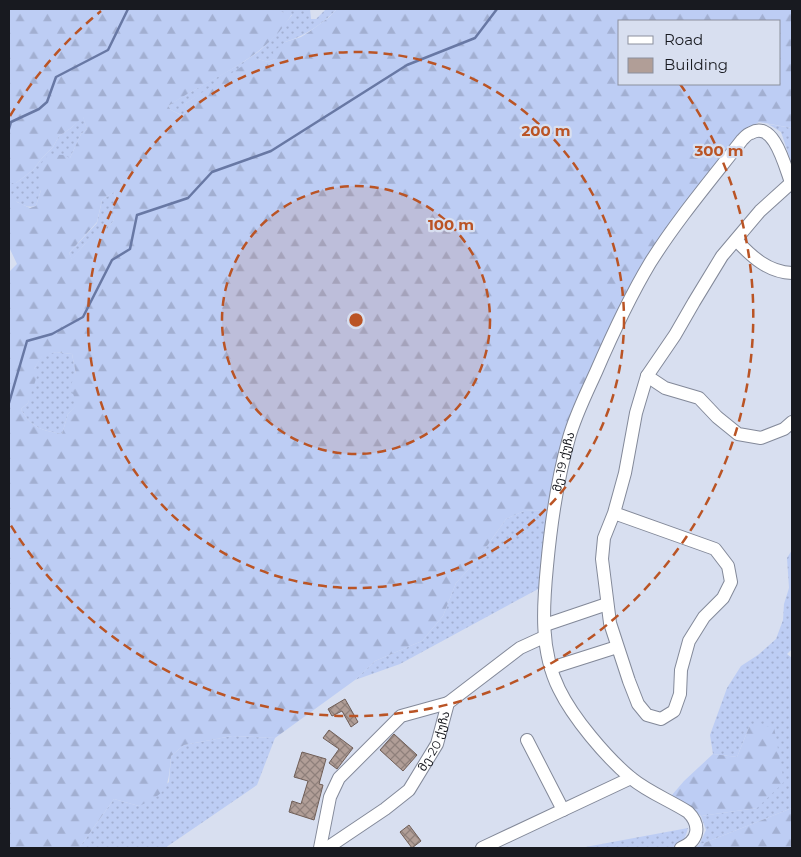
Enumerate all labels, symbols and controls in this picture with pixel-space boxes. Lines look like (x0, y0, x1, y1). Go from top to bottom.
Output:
legend (618, 20, 781, 85)
text: Road (664, 30, 703, 49)
text: Building (664, 55, 728, 74)
text: 200 m (521, 121, 571, 140)
text: 300 m (693, 141, 744, 160)
text: 100 m (428, 215, 474, 234)
centre of rings (347, 311, 365, 329)
street label: მე-19 ქუჩა (549, 430, 577, 493)
street label: მე-20 ქუჩა (414, 709, 453, 774)

